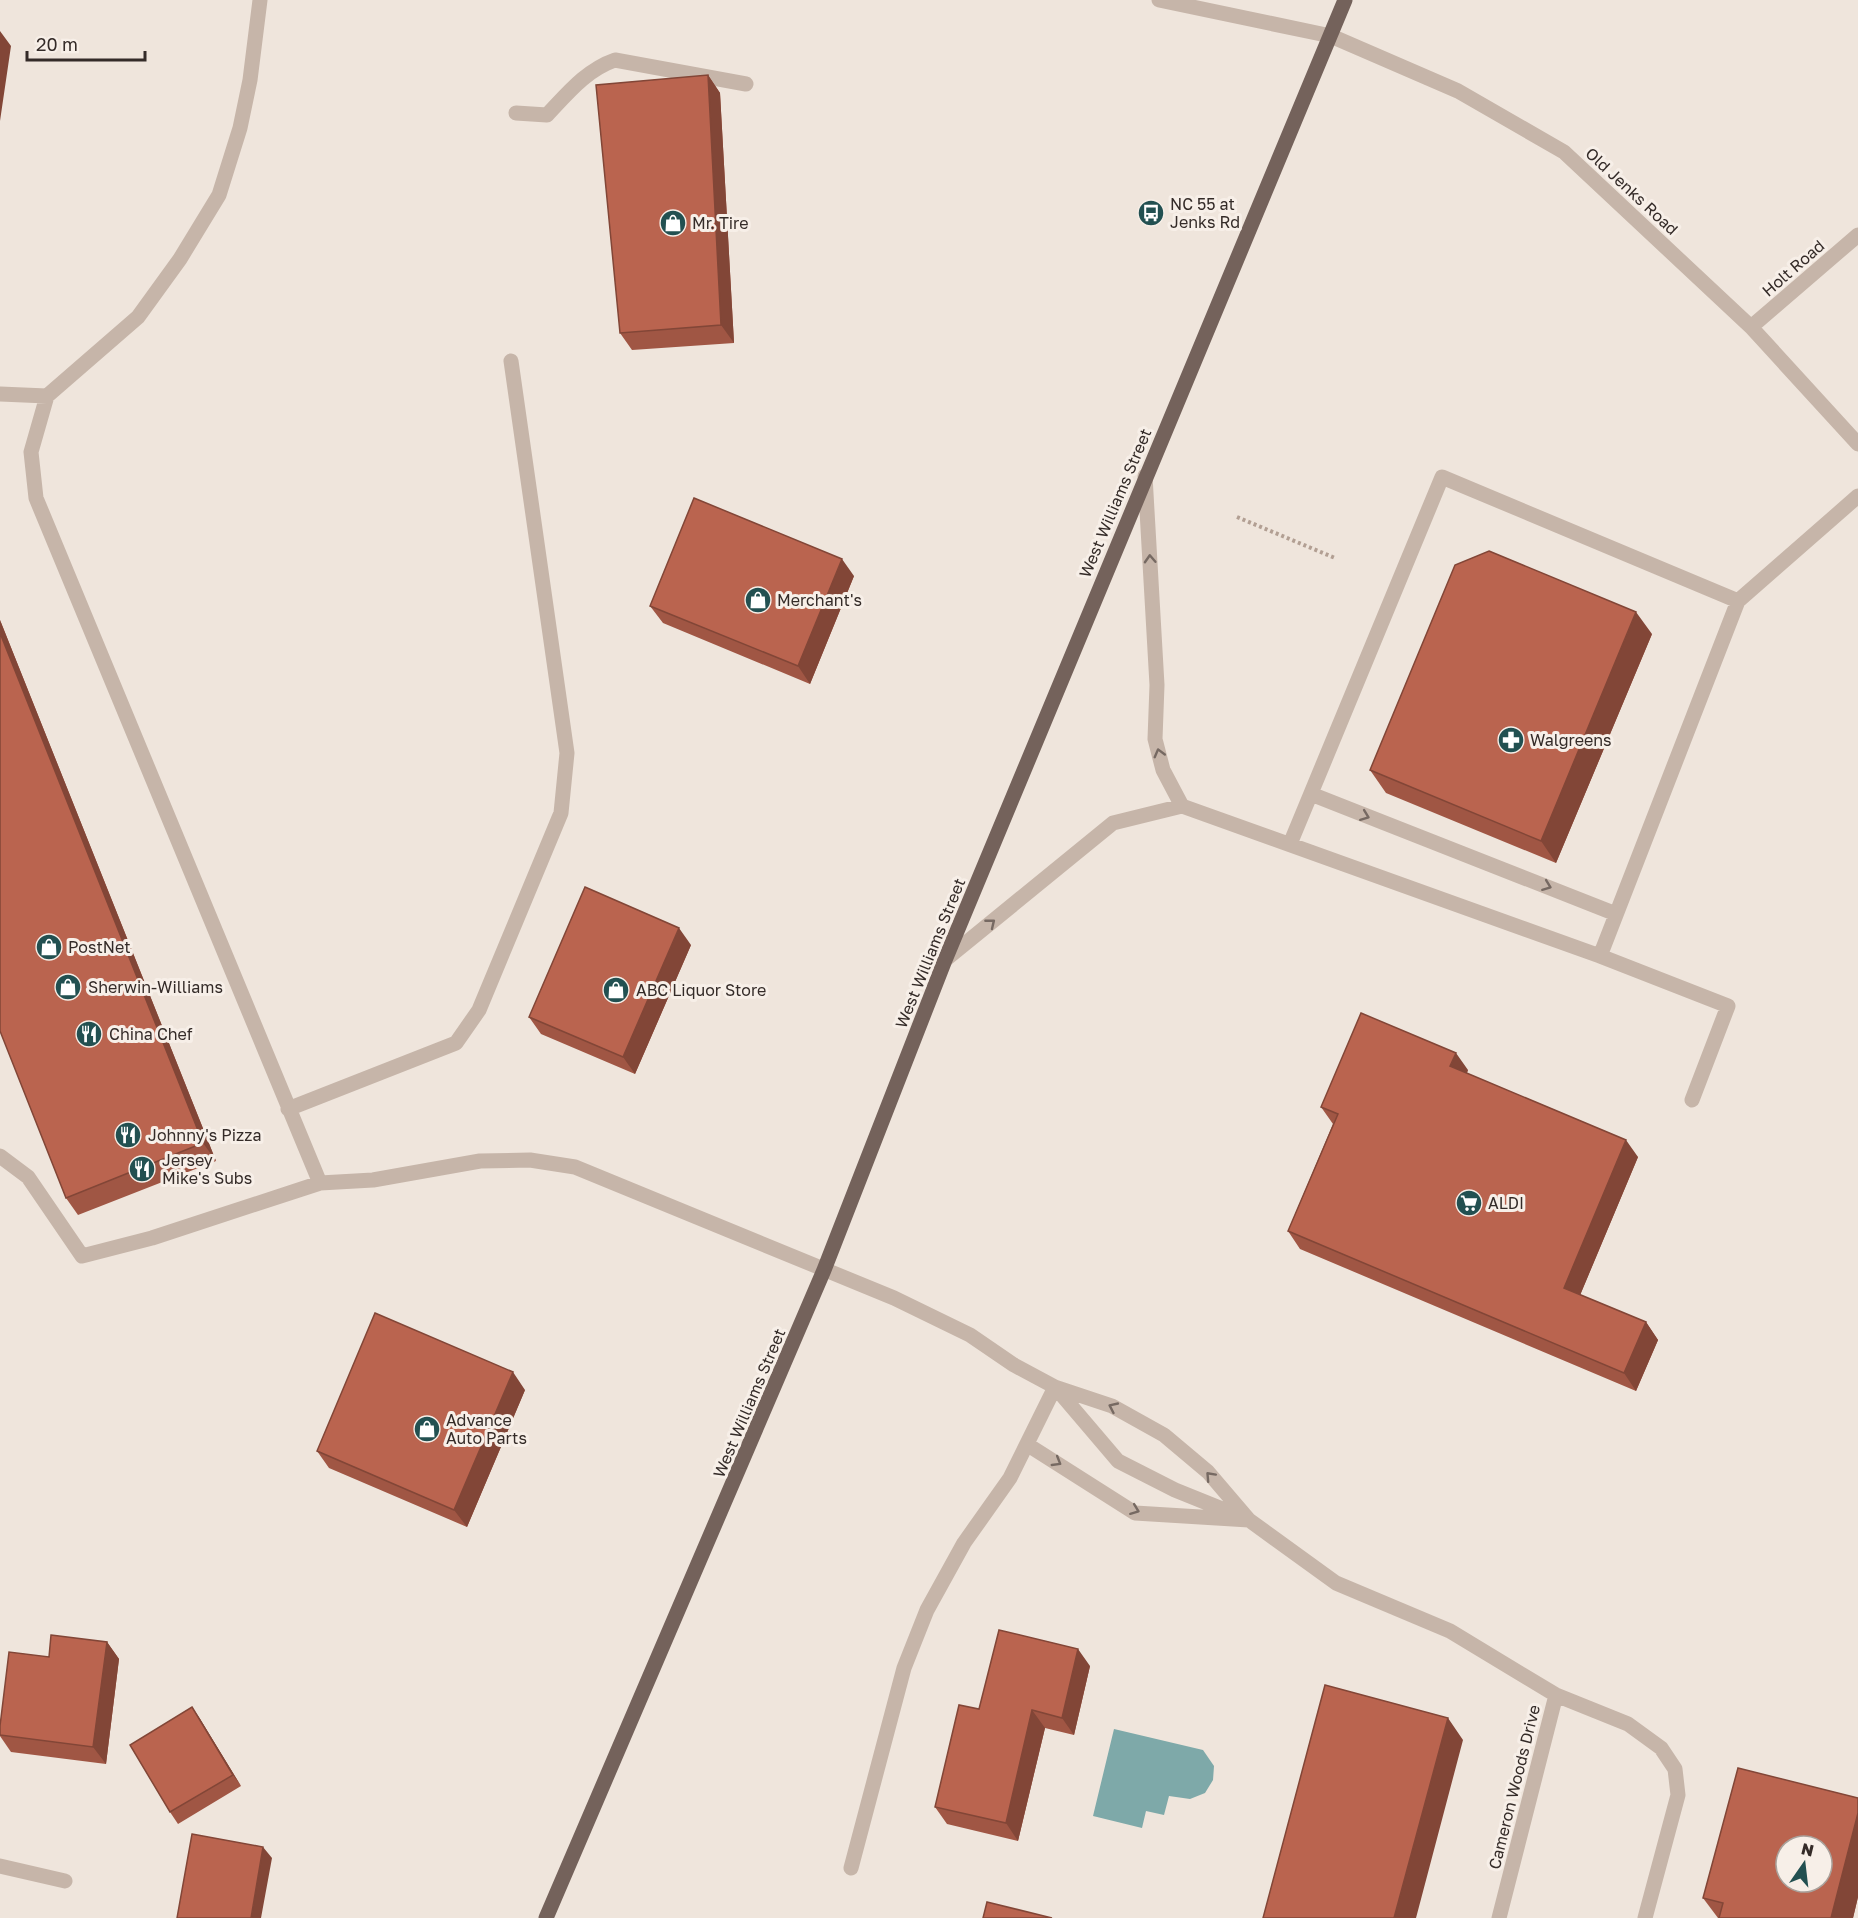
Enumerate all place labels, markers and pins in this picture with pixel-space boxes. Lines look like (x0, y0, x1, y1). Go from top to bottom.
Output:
place label: NC 55 at Jenks Rd (1170, 194, 1240, 232)
bus stop icon: NC 55 at Jenks Rd (1136, 198, 1166, 228)
shop icon: Mr. Tire (658, 208, 688, 238)
place label: Mr. Tire (692, 213, 748, 233)
shop icon: Merchant's (743, 585, 773, 615)
place label: Merchant's (777, 590, 862, 610)
pharmacy icon: Walgreens (1496, 725, 1526, 755)
place label: Walgreens (1530, 730, 1612, 750)
shop icon: PostNet (34, 932, 64, 962)
place label: PostNet (68, 937, 131, 957)
shop icon: Sherwin-Williams (53, 972, 83, 1002)
shop icon: ABC Liquor Store (601, 975, 631, 1005)
place label: Sherwin-Williams (88, 977, 223, 997)
place label: ABC Liquor Store (636, 980, 766, 1000)
restaurant icon: China Chef (74, 1019, 104, 1049)
place label: China Chef (109, 1024, 193, 1044)
restaurant icon: Johnny's Pizza (113, 1120, 143, 1150)
place label: Johnny's Pizza (148, 1125, 262, 1145)
place label: Jersey Mike's Subs (162, 1150, 252, 1188)
restaurant icon: Jersey Mike's Subs (127, 1154, 157, 1184)
supermarket icon: ALDI (1454, 1188, 1484, 1218)
place label: ALDI (1488, 1193, 1524, 1213)
place label: Advance Auto Parts (446, 1410, 527, 1448)
shop icon: Advance Auto Parts (412, 1414, 442, 1444)

